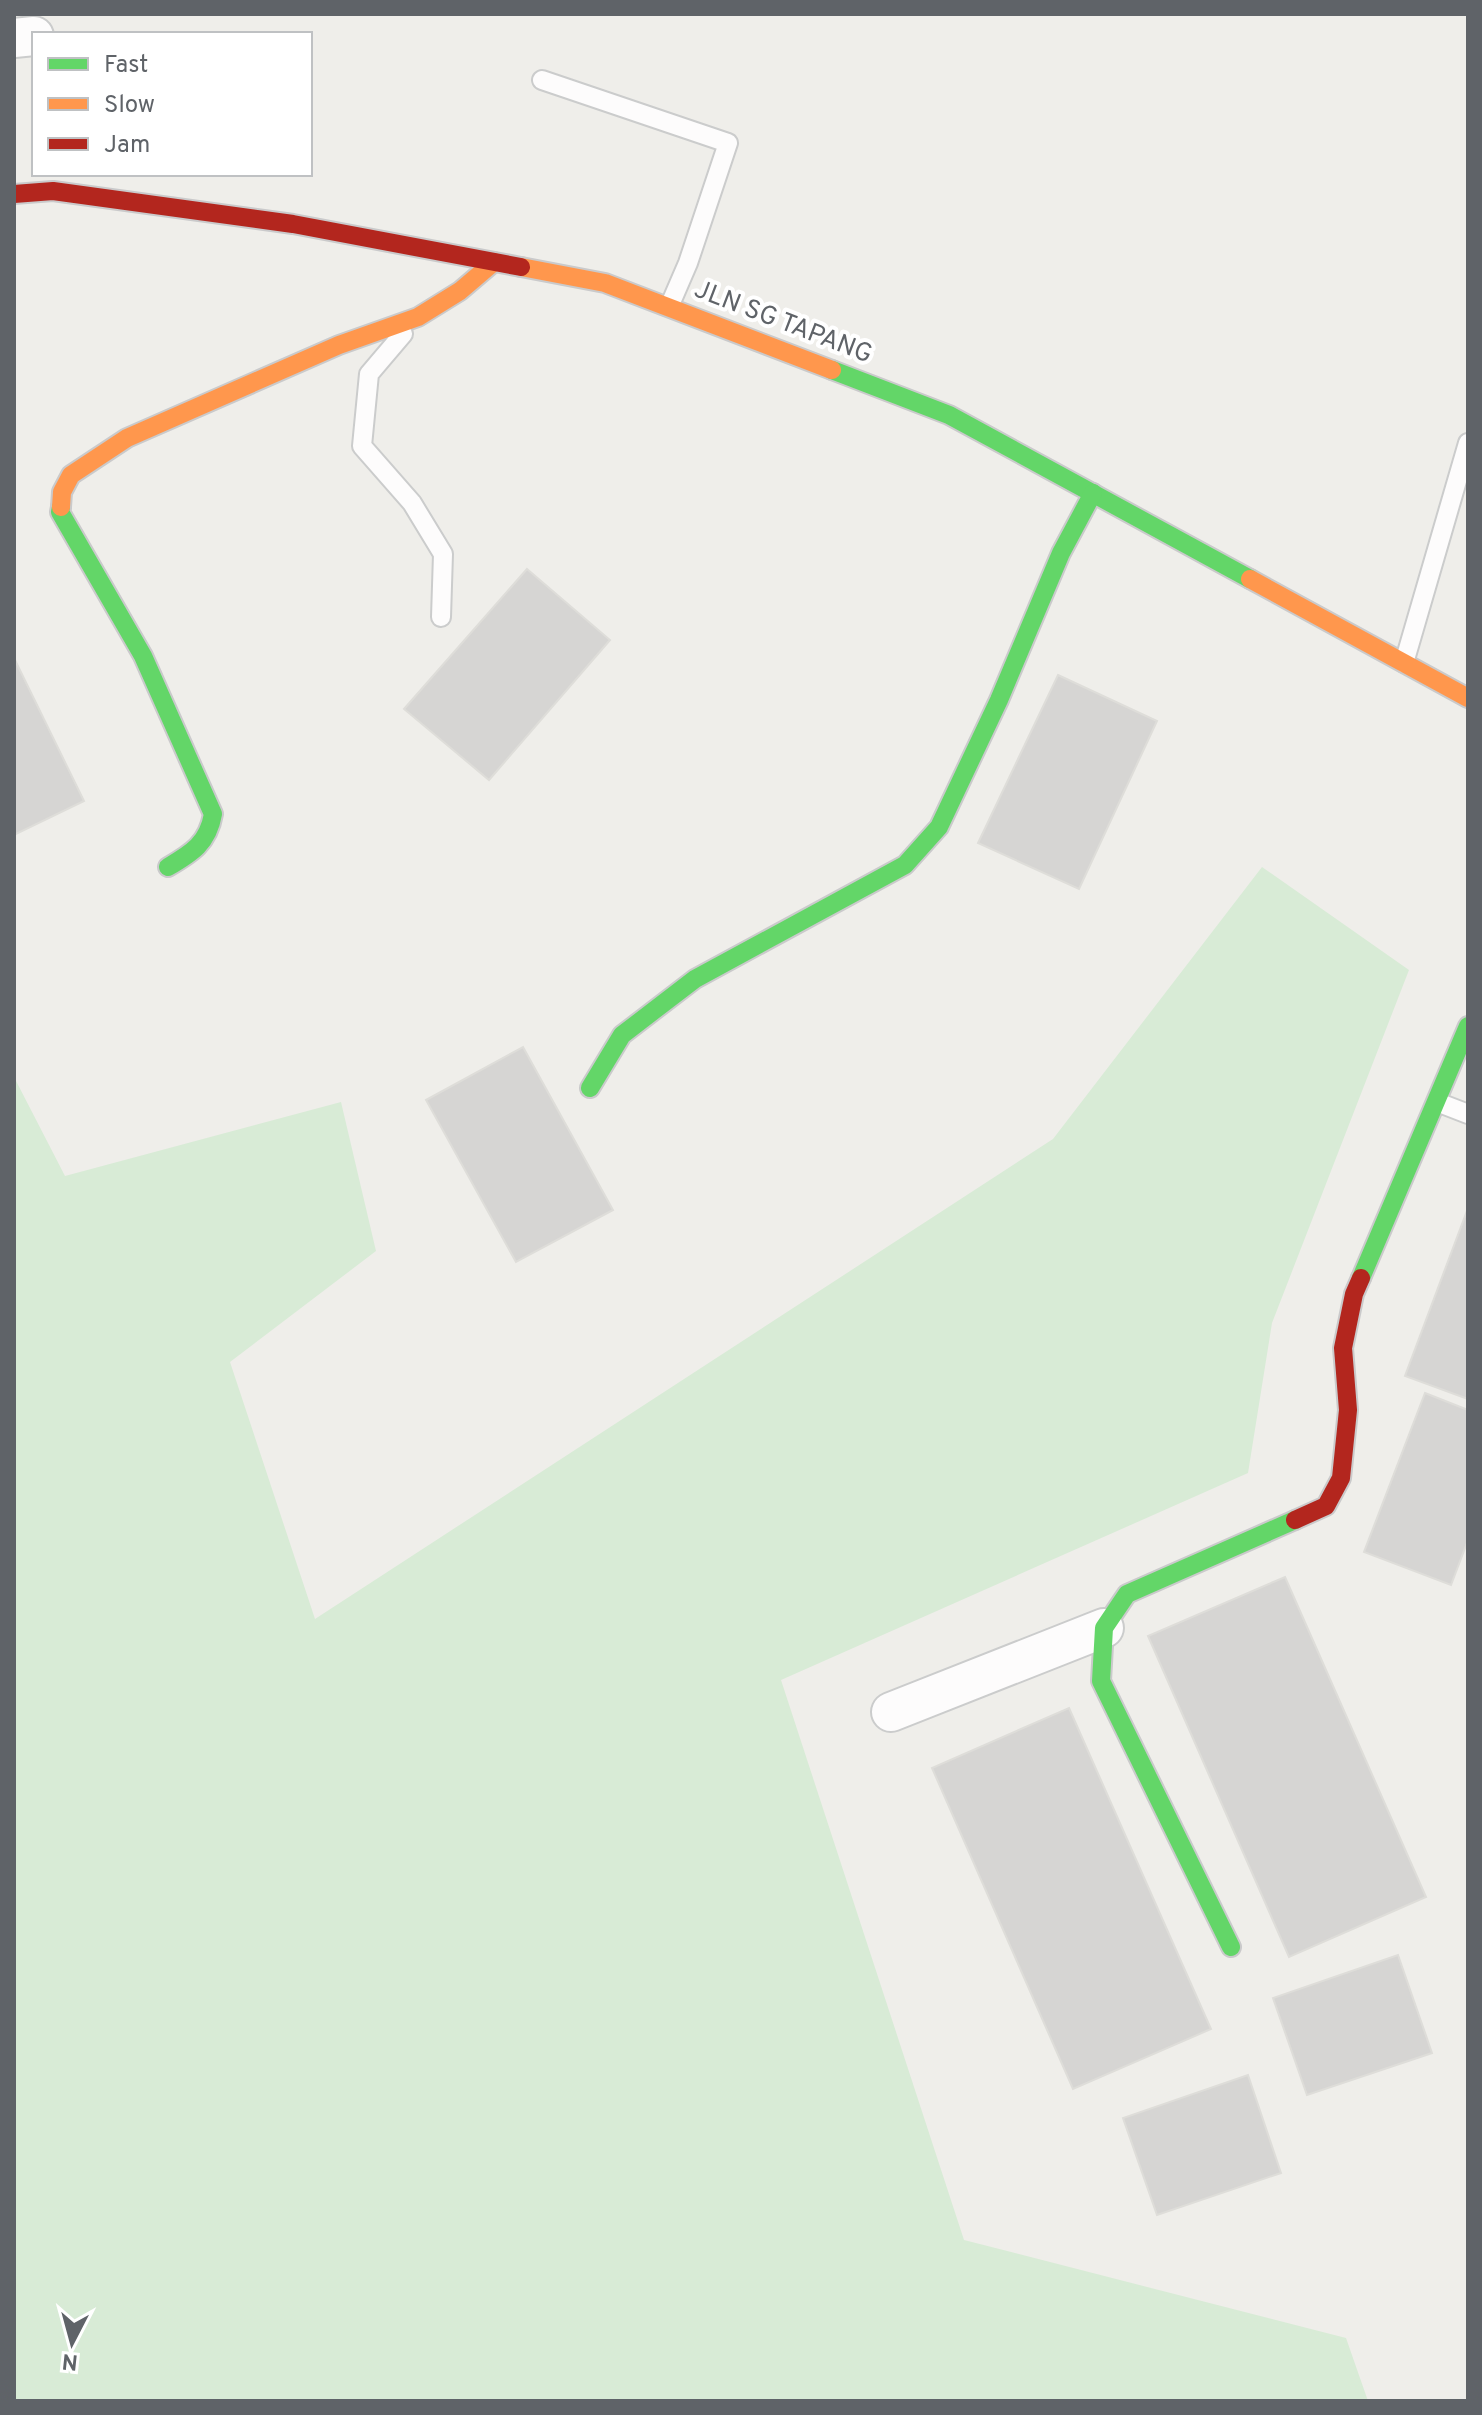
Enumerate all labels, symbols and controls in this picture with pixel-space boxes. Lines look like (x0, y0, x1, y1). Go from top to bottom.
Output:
legend (32, 32, 312, 176)
text: Fast (104, 51, 148, 81)
text: Slow (104, 91, 155, 121)
text: Jam (104, 131, 150, 161)
street label: JLN SG TAPANG (689, 274, 877, 372)
north arrow (32, 2303, 112, 2383)
text: N (61, 2346, 79, 2375)

